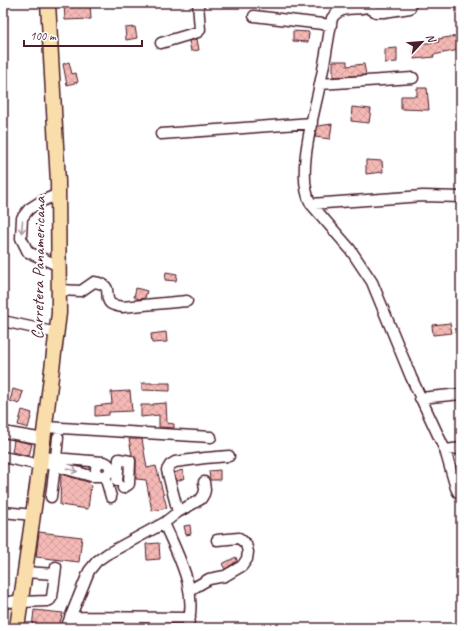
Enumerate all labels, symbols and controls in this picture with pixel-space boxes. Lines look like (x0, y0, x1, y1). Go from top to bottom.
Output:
scale bar (24, 22, 142, 48)
north arrow (402, 22, 442, 62)
text: 100 m (30, 28, 57, 44)
text: N (423, 31, 440, 46)
street label: Carretera Panamericana (27, 195, 50, 340)
one-way arrow (18, 220, 25, 233)
one-way arrow (65, 467, 78, 474)

